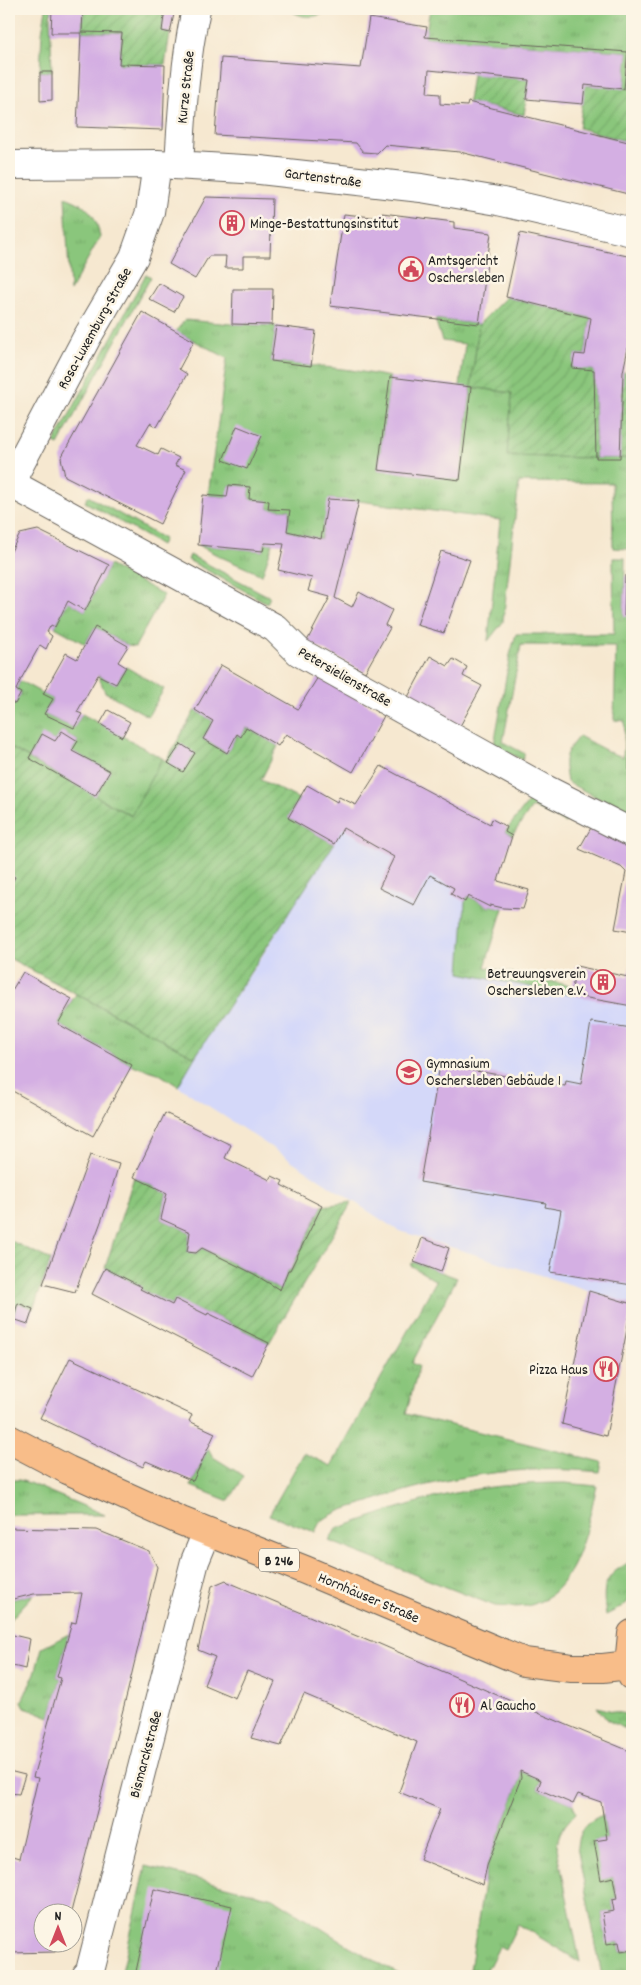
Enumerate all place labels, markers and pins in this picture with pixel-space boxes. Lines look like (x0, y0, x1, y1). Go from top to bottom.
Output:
building icon: Minge-Bestattungsinstitut (219, 210, 245, 236)
place label: Minge-Bestattungsinstitut (250, 214, 399, 236)
place label: Amtsgericht Oschersleben (428, 251, 505, 290)
public building icon: Amtsgericht Oschersleben (398, 256, 424, 282)
place label: Betreuungsverein Oschersleben e.V. (487, 964, 586, 1003)
building icon: Betreuungsverein Oschersleben e.V. (590, 969, 616, 995)
place label: Gymnasium Oschersleben Gebäude 1 (426, 1054, 561, 1093)
school or university icon: Gymnasium Oschersleben Gebäude 1 (396, 1059, 422, 1085)
restaurant icon: Pizza Haus (593, 1356, 619, 1382)
place label: Pizza Haus (529, 1360, 588, 1382)
restaurant icon: Al Gaucho (449, 1692, 475, 1718)
place label: Al Gaucho (480, 1696, 536, 1718)

